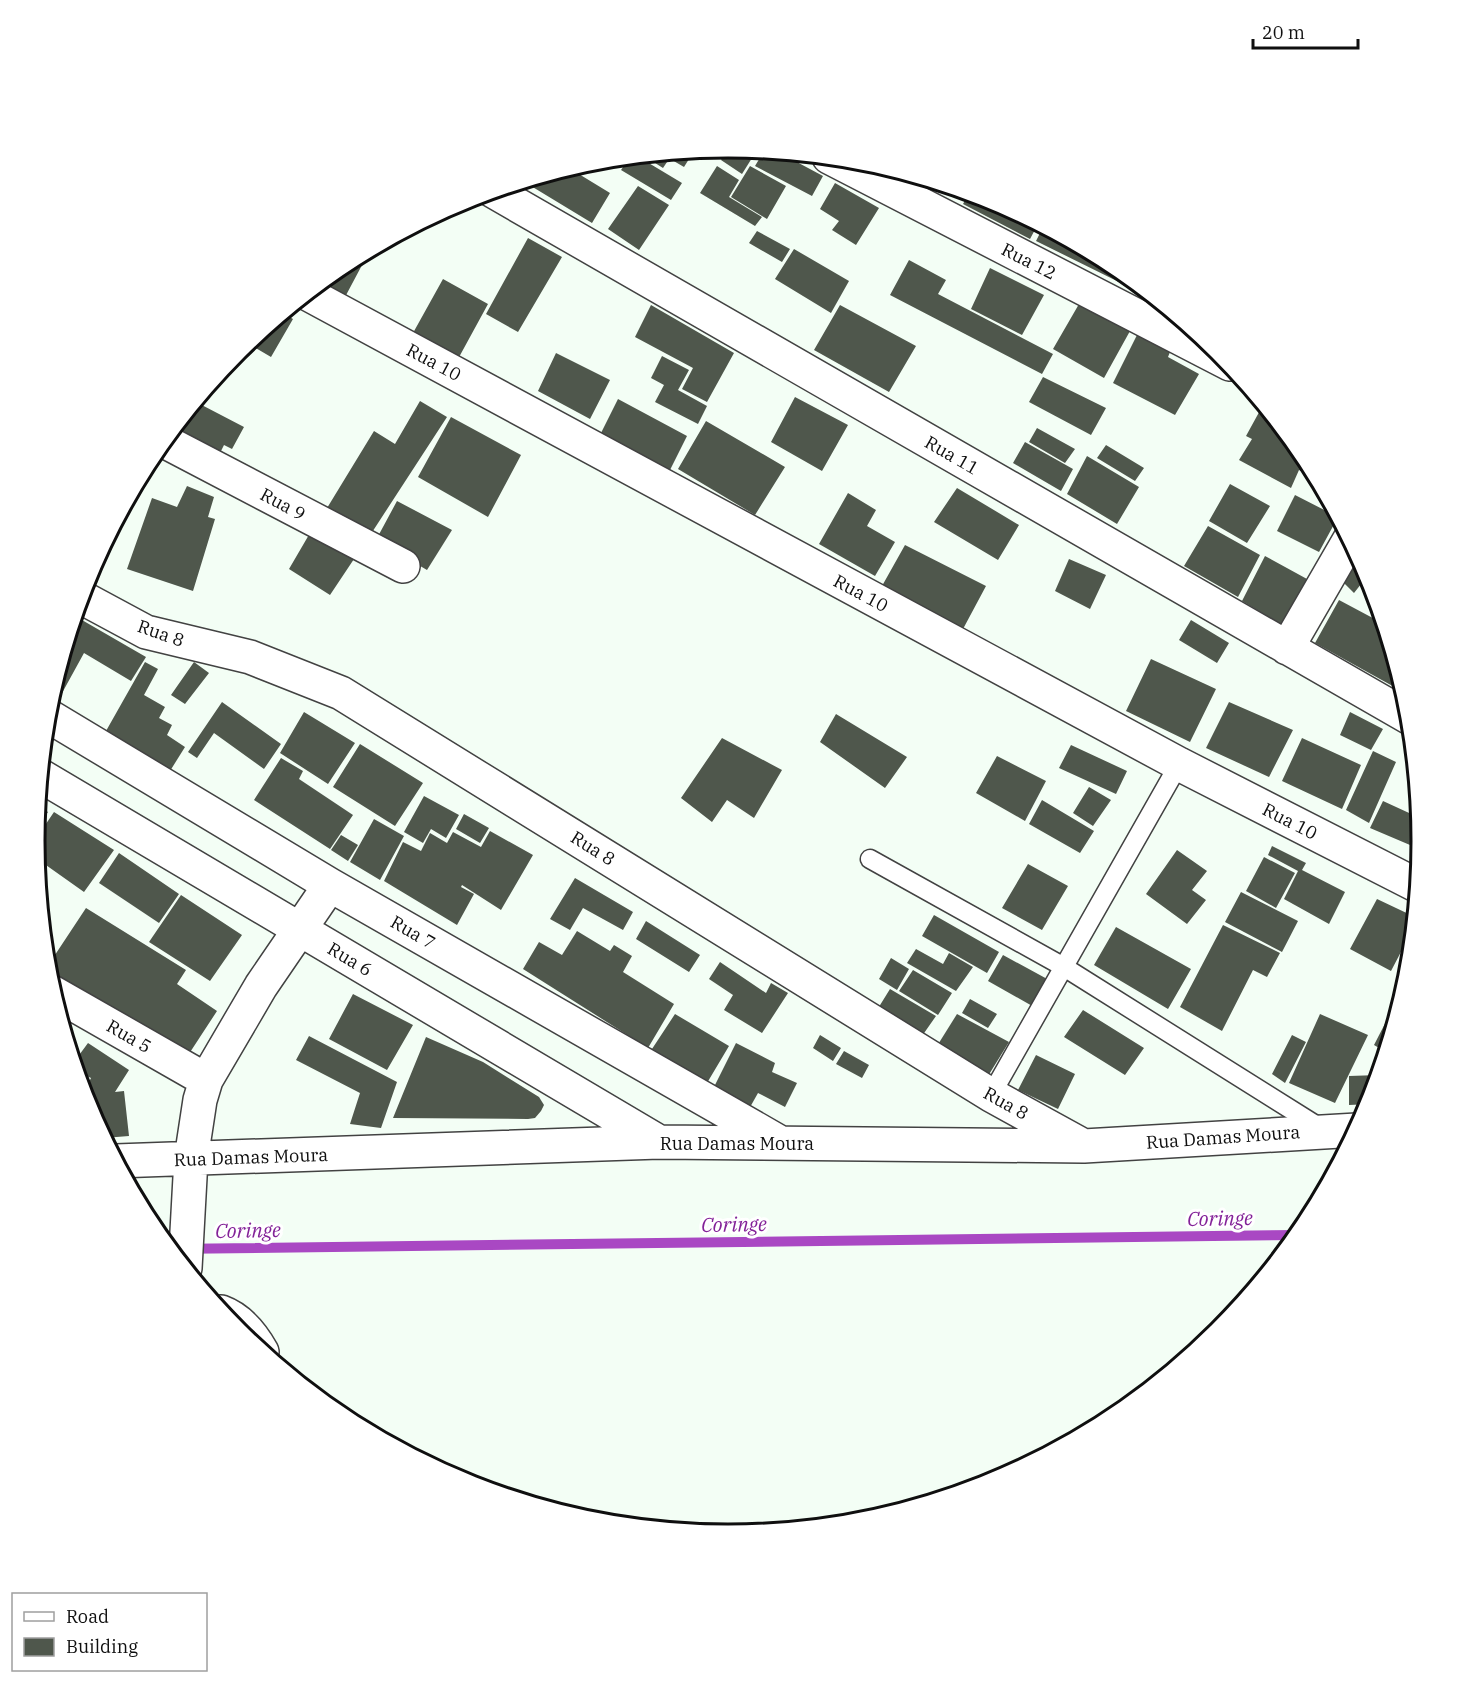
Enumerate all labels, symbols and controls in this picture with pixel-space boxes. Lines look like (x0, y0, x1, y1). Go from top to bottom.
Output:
scale bar (1253, 12, 1358, 50)
text: 20 m (1262, 21, 1305, 44)
street label: Rua 12 (998, 237, 1060, 285)
street label: Rua 10 (403, 338, 465, 386)
street label: Rua 11 (921, 430, 983, 480)
street label: Rua 9 (256, 483, 310, 525)
street label: Rua 10 (830, 569, 892, 617)
street label: Rua 8 (135, 614, 187, 652)
street label: Rua 10 (1259, 797, 1321, 845)
street label: Rua 8 (567, 826, 619, 870)
street label: Rua 7 (386, 910, 440, 954)
street label: Rua 6 (324, 937, 376, 981)
street label: Rua 5 (102, 1014, 156, 1058)
street label: Rua 8 (979, 1081, 1033, 1125)
street label: Rua Damas Moura (1145, 1120, 1301, 1154)
street label: Rua Damas Moura (660, 1132, 814, 1155)
street label: Rua Damas Moura (173, 1143, 329, 1171)
water label: Coringe (1187, 1204, 1253, 1232)
water label: Coringe (701, 1210, 767, 1238)
water label: Coringe (215, 1216, 281, 1244)
legend (12, 1593, 207, 1671)
text: Road (66, 1605, 109, 1628)
text: Building (66, 1635, 138, 1658)

